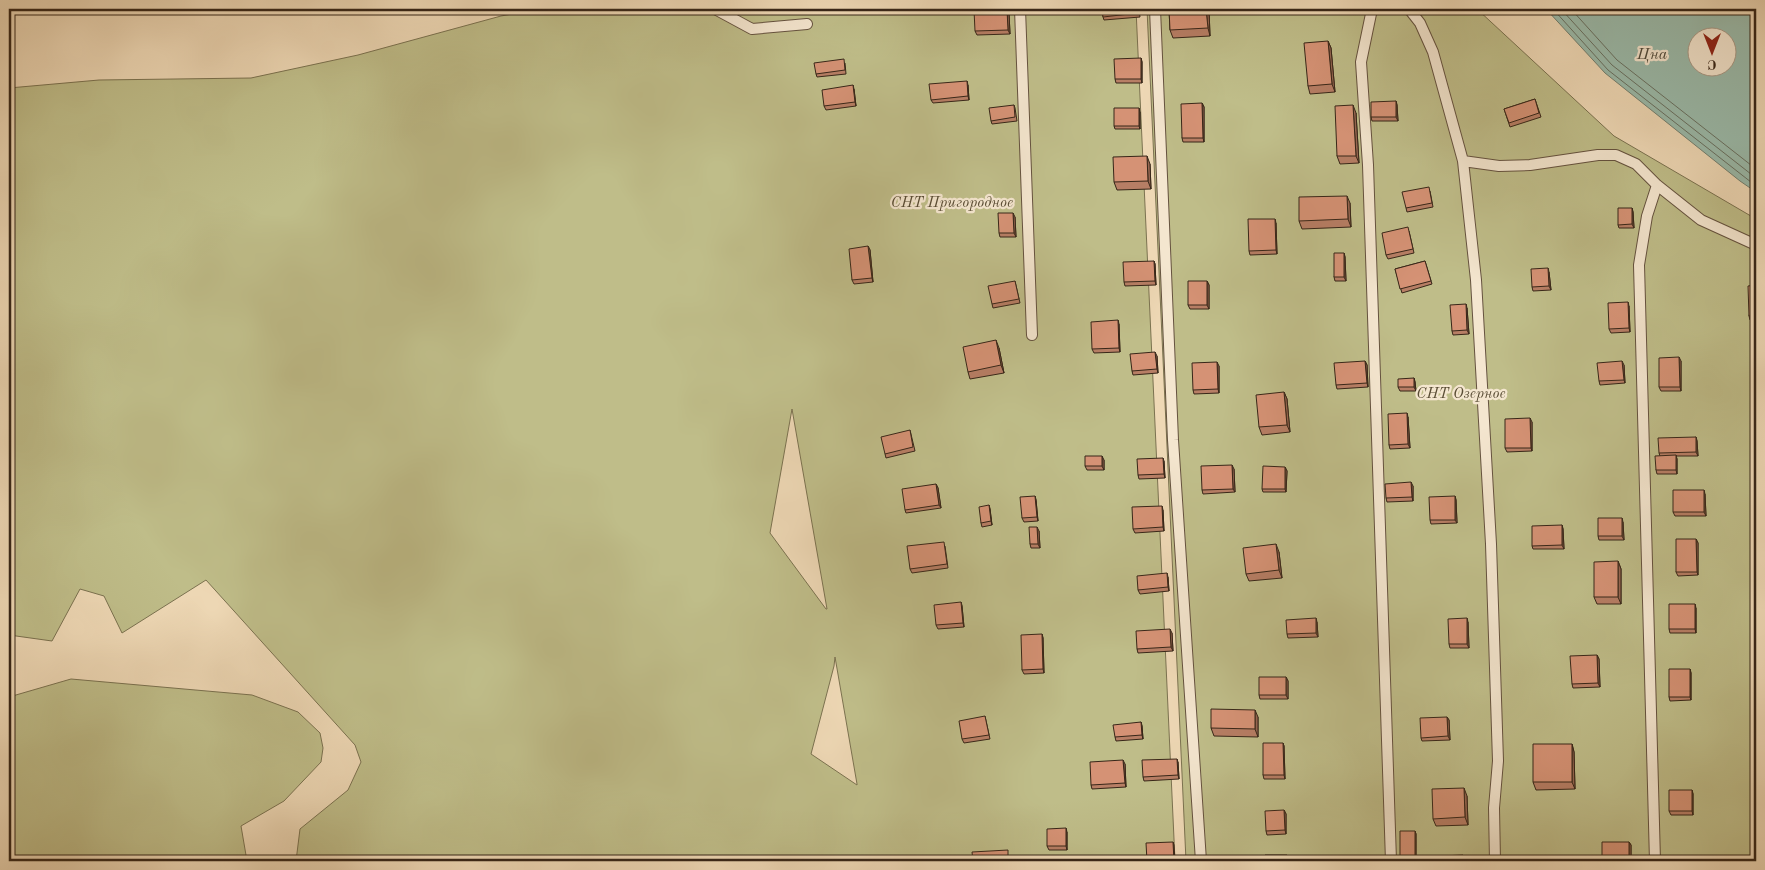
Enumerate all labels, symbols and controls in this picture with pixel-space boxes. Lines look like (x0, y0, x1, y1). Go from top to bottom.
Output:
north arrow (1688, 28, 1738, 78)
water label: Цна (1636, 47, 1668, 63)
text: С (1707, 57, 1717, 71)
park label: СНТ Пригородное (891, 196, 1013, 211)
park label: СНТ Озерное (1416, 387, 1506, 402)

